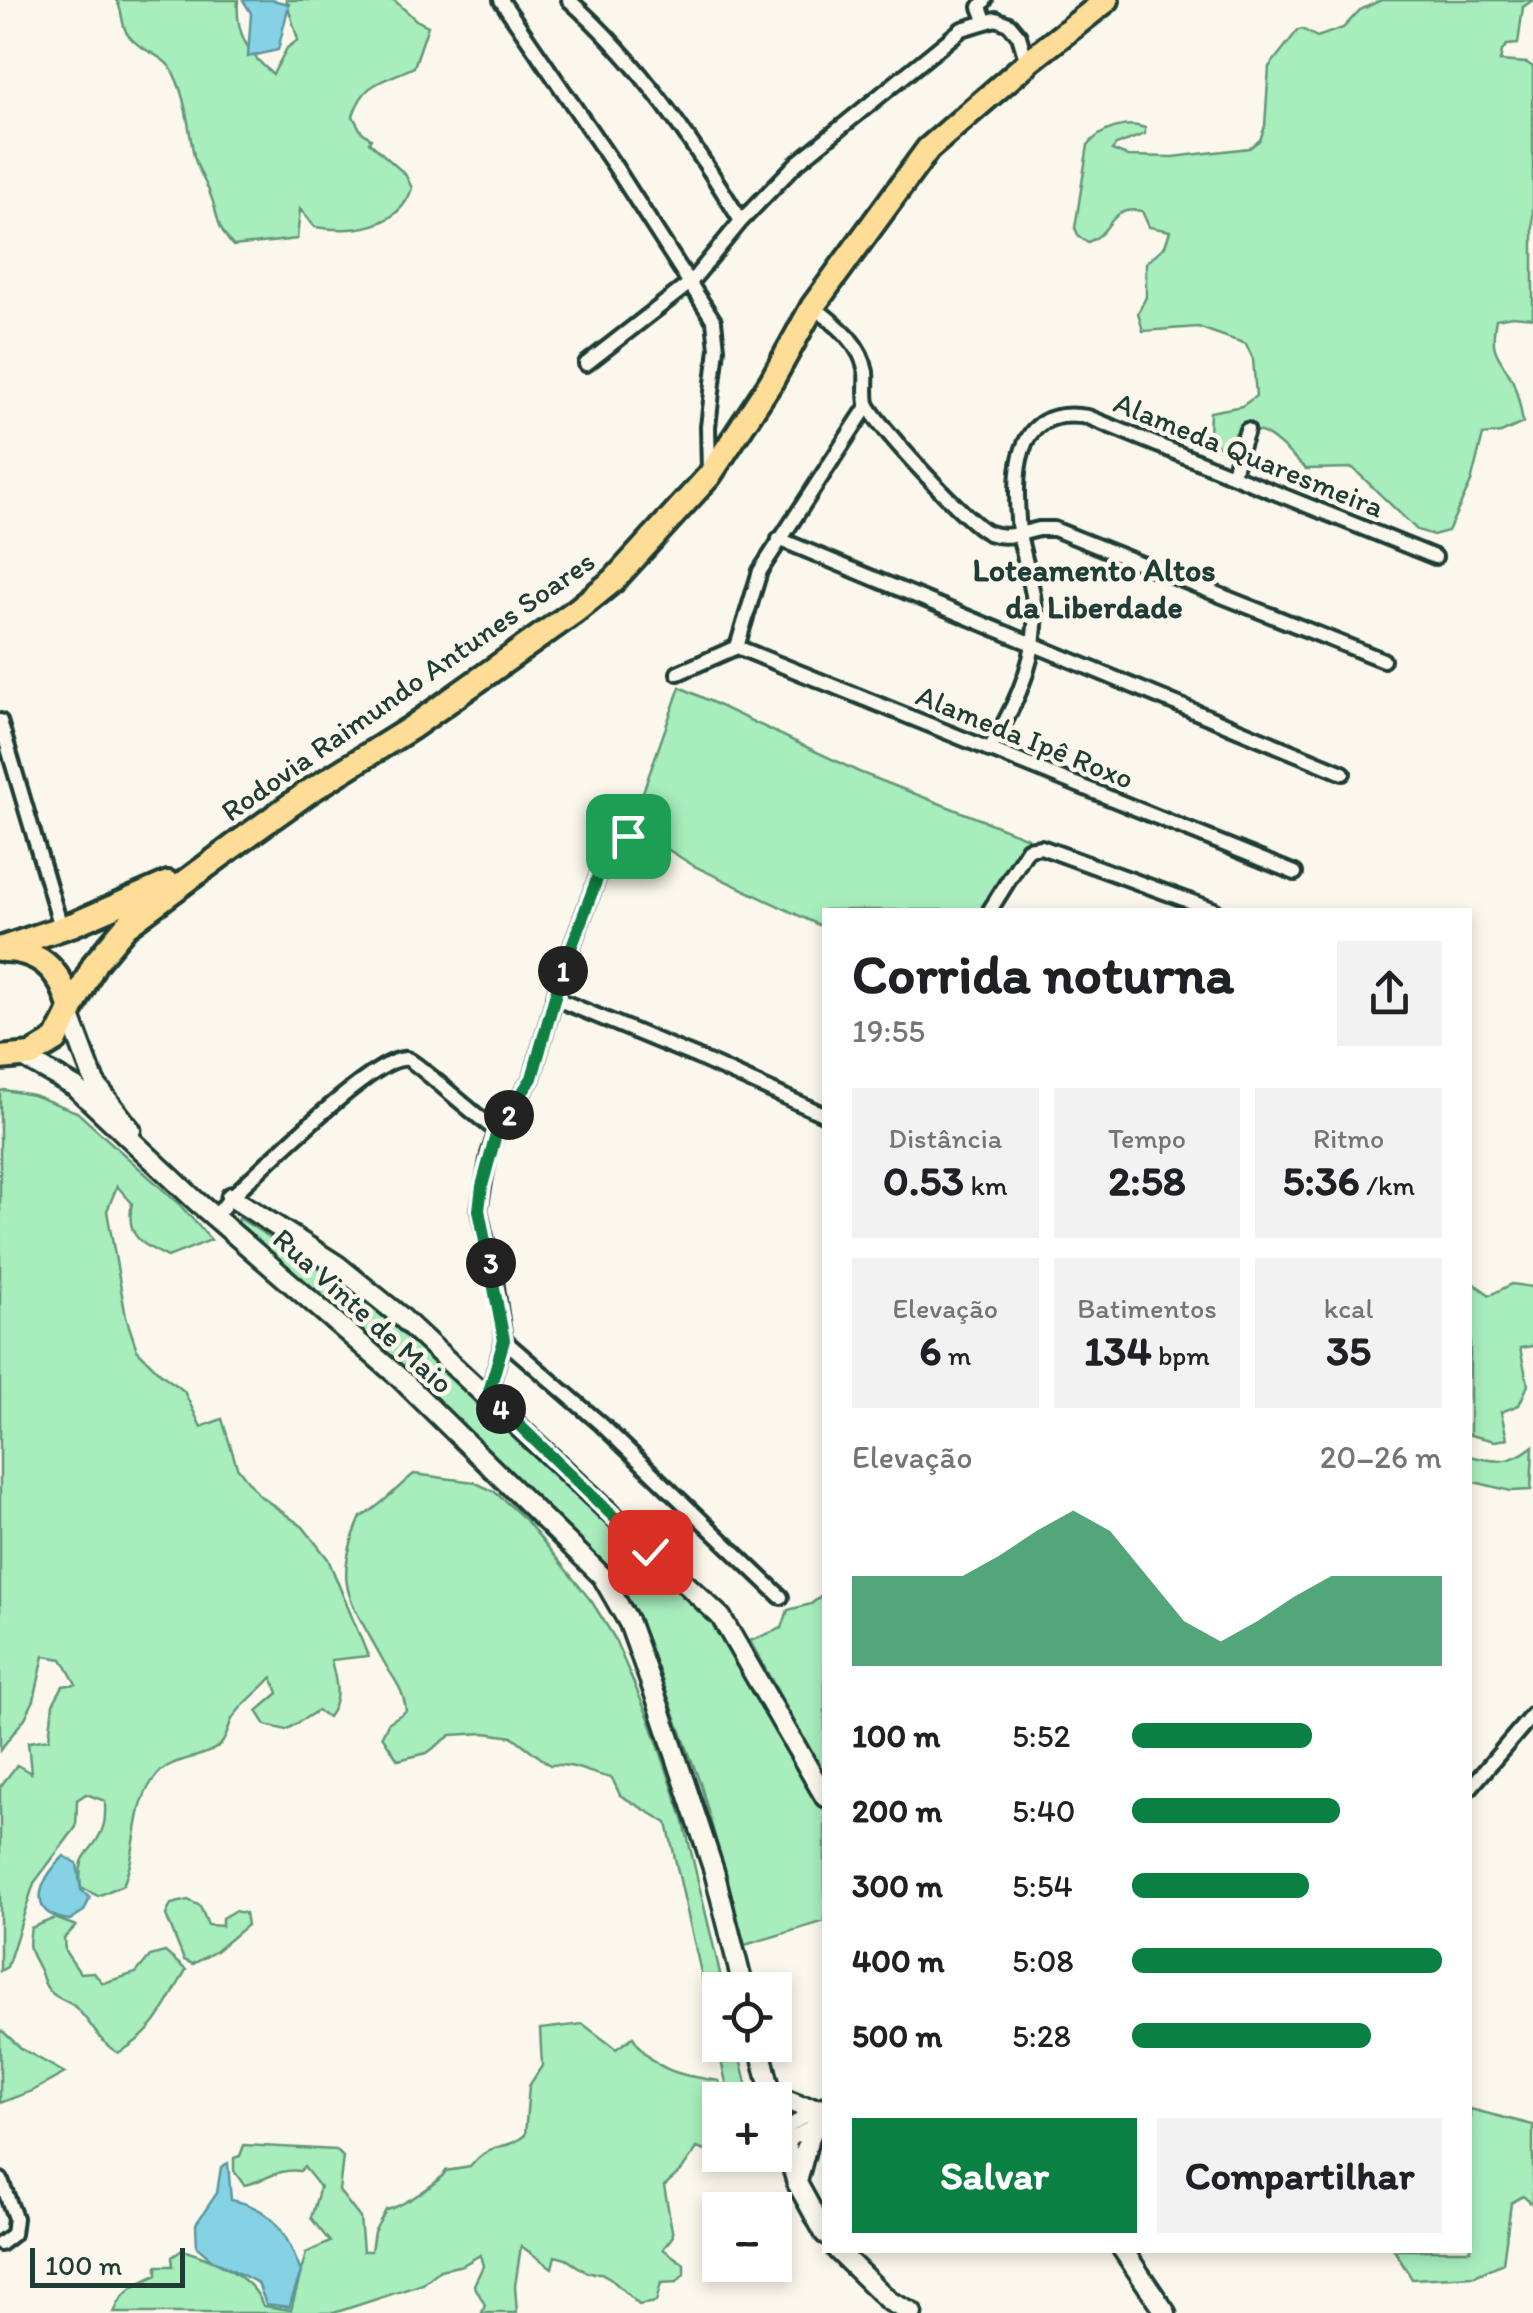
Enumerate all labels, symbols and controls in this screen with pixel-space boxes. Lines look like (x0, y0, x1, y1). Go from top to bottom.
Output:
street label: Alameda Quaresmeira (1109, 383, 1390, 526)
street label: Rodovia Raimundo Antunes Soares (214, 542, 602, 829)
district label: Loteamento Altos da Liberdade (973, 551, 1215, 626)
street label: Alameda Ipê Roxo (911, 676, 1139, 797)
pin (586, 794, 671, 879)
icon: arrive (601, 809, 656, 864)
text: Corrida noturna (852, 941, 1234, 1007)
button: share (1337, 941, 1442, 1046)
pin: 1 (538, 946, 588, 996)
text: 1 (557, 954, 570, 988)
text: 19:55 (852, 1012, 925, 1050)
pin: 2 (484, 1090, 534, 1140)
text: 2 (502, 1098, 516, 1132)
text: Distância (888, 1121, 1002, 1155)
text: Tempo (1108, 1121, 1186, 1155)
text: Ritmo (1313, 1121, 1384, 1155)
text: 0.53 (883, 1155, 964, 1206)
text: 2:58 (1108, 1155, 1186, 1206)
text: 5:36 (1282, 1155, 1360, 1206)
text: km (964, 1168, 1008, 1202)
text: /km (1360, 1168, 1415, 1202)
street label: Rua Vinte de Maio (265, 1220, 461, 1401)
pin: 3 (466, 1238, 516, 1288)
text: 3 (483, 1246, 499, 1280)
text: Elevação (893, 1291, 998, 1325)
text: Batimentos (1077, 1291, 1217, 1325)
text: kcal (1324, 1291, 1374, 1325)
text: 6 (919, 1325, 942, 1376)
text: 134 (1084, 1325, 1152, 1376)
text: 35 (1326, 1325, 1371, 1376)
text: m (942, 1338, 971, 1372)
text: bpm (1152, 1338, 1210, 1372)
pin: 4 (476, 1384, 526, 1434)
text: 4 (493, 1392, 509, 1426)
text: Elevação (852, 1438, 972, 1476)
text: 20–26 m (1320, 1438, 1442, 1476)
pin (608, 1510, 693, 1595)
icon: check (623, 1525, 678, 1580)
text: 100 m (852, 1717, 940, 1755)
text: 5:52 (1012, 1717, 1070, 1755)
text: 200 m (852, 1792, 942, 1830)
text: 5:40 (1012, 1792, 1076, 1830)
text: 300 m (852, 1867, 943, 1905)
text: 5:54 (1012, 1867, 1073, 1905)
text: 400 m (852, 1942, 945, 1980)
text: 5:08 (1012, 1942, 1074, 1980)
map controls (702, 1972, 792, 2282)
button: locate (702, 1972, 792, 2062)
text: 500 m (852, 2017, 942, 2055)
text: 5:28 (1012, 2017, 1071, 2055)
button: + (702, 2082, 792, 2172)
button: Salvar (852, 2118, 1137, 2233)
button: Compartilhar (1157, 2118, 1442, 2233)
button: − (702, 2192, 792, 2282)
scale bar (30, 2243, 185, 2288)
text: 100 m (45, 2248, 122, 2282)

